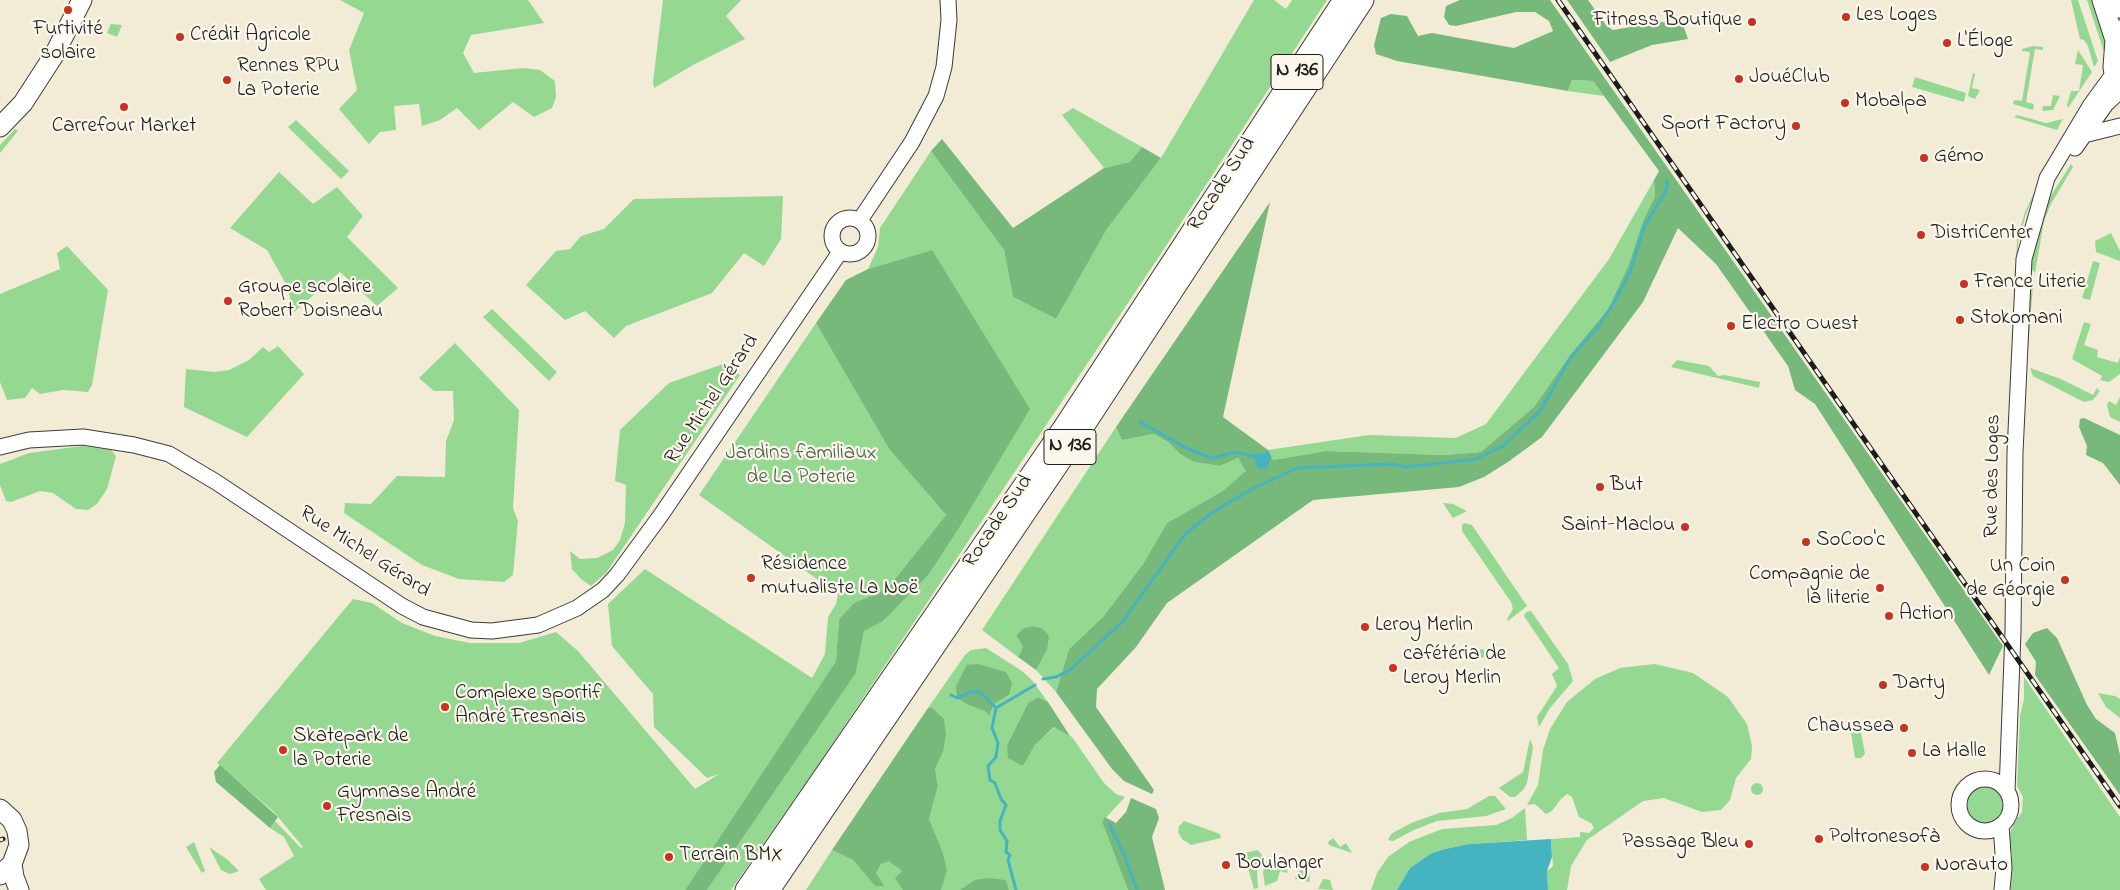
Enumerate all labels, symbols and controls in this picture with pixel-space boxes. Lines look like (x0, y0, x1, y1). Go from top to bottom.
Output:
marker: Furtivité solaire (62, 4, 74, 16)
place label: Les Loges (1856, 4, 1937, 30)
place label: Fitness Boutique (1593, 9, 1742, 35)
marker: Les Loges (1840, 11, 1852, 23)
marker: Fitness Boutique (1746, 16, 1758, 28)
place label: Furtivité solaire (33, 18, 103, 68)
place label: Crédit Agricole (190, 24, 311, 50)
place label: L'Éloge (1957, 30, 2013, 56)
marker: Crédit Agricole (174, 31, 186, 43)
marker: L'Éloge (1941, 37, 1953, 49)
road number: N 136 (1271, 54, 1323, 90)
place label: Rennes RPU La Poterie (237, 55, 340, 105)
place label: JouéClub (1749, 66, 1830, 92)
marker: JouéClub (1733, 73, 1745, 85)
marker: Rennes RPU La Poterie (221, 74, 233, 86)
place label: Mobalpa (1855, 90, 1927, 116)
marker: Mobalpa (1839, 97, 1851, 109)
marker: Carrefour Market (118, 101, 130, 113)
place label: Sport Factory (1661, 113, 1786, 139)
place label: Carrefour Market (52, 115, 196, 141)
marker: Sport Factory (1790, 120, 1802, 132)
street label: Rocade Sud (1183, 133, 1263, 237)
place label: Gémo (1934, 145, 1984, 171)
marker: Gémo (1918, 152, 1930, 164)
place label: DistriCenter (1931, 222, 2032, 248)
marker: DistriCenter (1915, 229, 1927, 241)
place label: France Literie (1974, 271, 2086, 297)
place label: Groupe scolaire Robert Doisneau (238, 276, 383, 326)
marker: France Literie (1958, 278, 1970, 290)
marker: Groupe scolaire Robert Doisneau (222, 295, 234, 307)
place label: Stokomani (1970, 307, 2063, 333)
place label: Electro Ouest (1741, 313, 1859, 339)
marker: Stokomani (1954, 314, 1966, 326)
marker: Electro Ouest (1725, 320, 1737, 332)
street label: Rue Michel Gérard (660, 330, 766, 470)
street label: Rue des Loges (1980, 414, 2008, 538)
road number: N 136 (1044, 430, 1096, 464)
park label: Jardins familiaux de La Poterie (725, 442, 877, 492)
street label: Rocade Sud (959, 471, 1039, 573)
place label: But (1610, 474, 1643, 500)
marker: But (1594, 481, 1606, 493)
street label: Rue Michel Gérard (294, 501, 434, 605)
place label: Saint-Maclou (1561, 514, 1675, 540)
marker: Saint-Maclou (1679, 521, 1691, 533)
place label: SoCoo'c (1816, 529, 1885, 555)
marker: SoCoo'c (1800, 536, 1812, 548)
place label: Résidence mutualiste La Noë (761, 553, 918, 603)
place label: Un Coin de Géorgie (1966, 555, 2055, 605)
place label: Compagnie de la literie (1749, 563, 1870, 613)
marker: Résidence mutualiste La Noë (745, 572, 757, 584)
marker: Un Coin de Géorgie (2059, 574, 2071, 586)
marker: Compagnie de la literie (1874, 582, 1886, 594)
place label: Action (1899, 603, 1953, 629)
marker: Action (1883, 610, 1895, 622)
place label: Leroy Merlin (1375, 614, 1473, 640)
marker: Leroy Merlin (1359, 621, 1371, 633)
place label: cafétéria de Leroy Merlin (1403, 643, 1506, 693)
marker: cafétéria de Leroy Merlin (1387, 662, 1399, 674)
place label: Darty (1893, 672, 1945, 698)
marker: Darty (1877, 679, 1889, 691)
place label: Complexe sportif André Fresnais (455, 682, 602, 732)
marker: Complexe sportif André Fresnais (439, 701, 451, 713)
place label: Chaussea (1807, 715, 1894, 741)
marker: Chaussea (1898, 722, 1910, 734)
place label: Skatepark de la Poterie (293, 725, 408, 775)
place label: La Halle (1922, 740, 1986, 766)
marker: Skatepark de la Poterie (277, 744, 289, 756)
marker: La Halle (1906, 747, 1918, 759)
place label: Gymnase André Fresnais (337, 781, 476, 831)
marker: Gymnase André Fresnais (321, 800, 333, 812)
place label: Poltronesofà (1829, 826, 1940, 852)
place label: Passage Bleu (1622, 831, 1739, 857)
marker: Poltronesofà (1813, 833, 1825, 845)
marker: Passage Bleu (1743, 838, 1755, 850)
place label: Terrain BMX (679, 844, 783, 870)
marker: Terrain BMX (663, 851, 675, 863)
place label: Boulanger (1236, 852, 1324, 878)
place label: Norauto (1935, 854, 2008, 880)
marker: Boulanger (1220, 859, 1232, 871)
marker: Norauto (1919, 861, 1931, 873)

